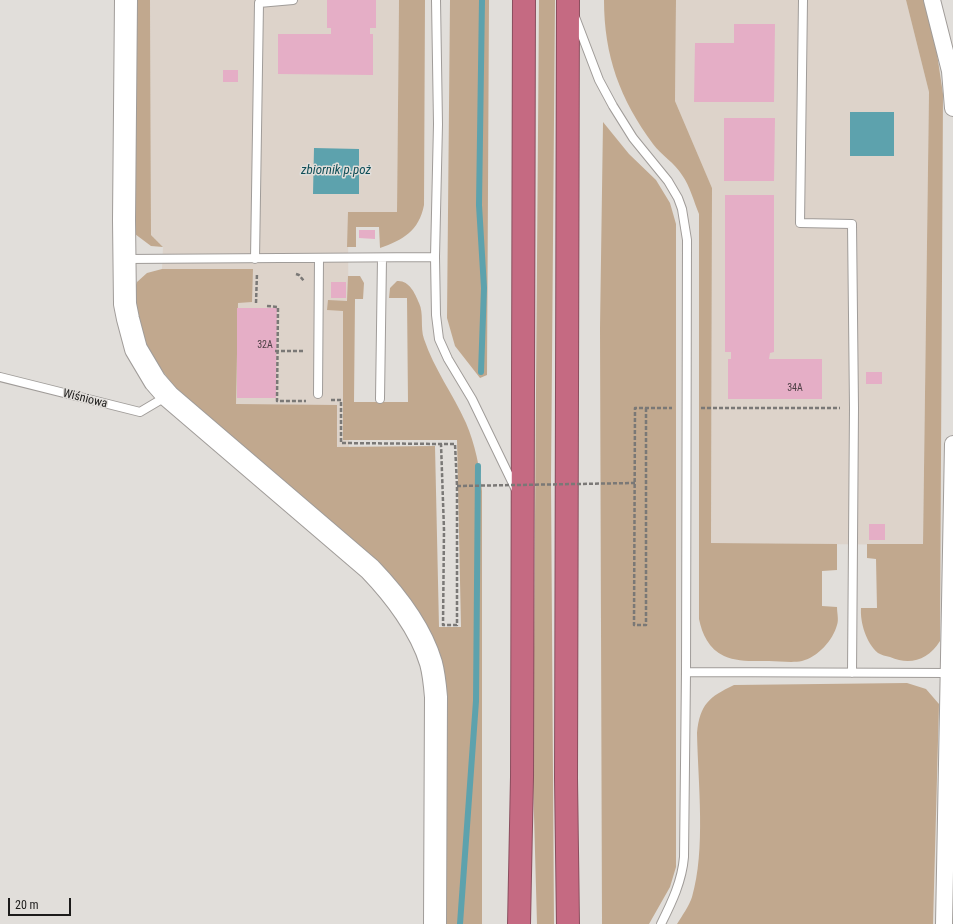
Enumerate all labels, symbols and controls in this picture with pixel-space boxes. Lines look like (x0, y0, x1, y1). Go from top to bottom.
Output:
water label: zbiornik p.poż (301, 163, 371, 179)
house number: 32A (257, 339, 273, 351)
house number: 34A (787, 382, 803, 394)
street label: Wiśniowa (61, 387, 109, 411)
scale bar (10, 890, 73, 916)
text: 20 m (15, 898, 39, 912)

